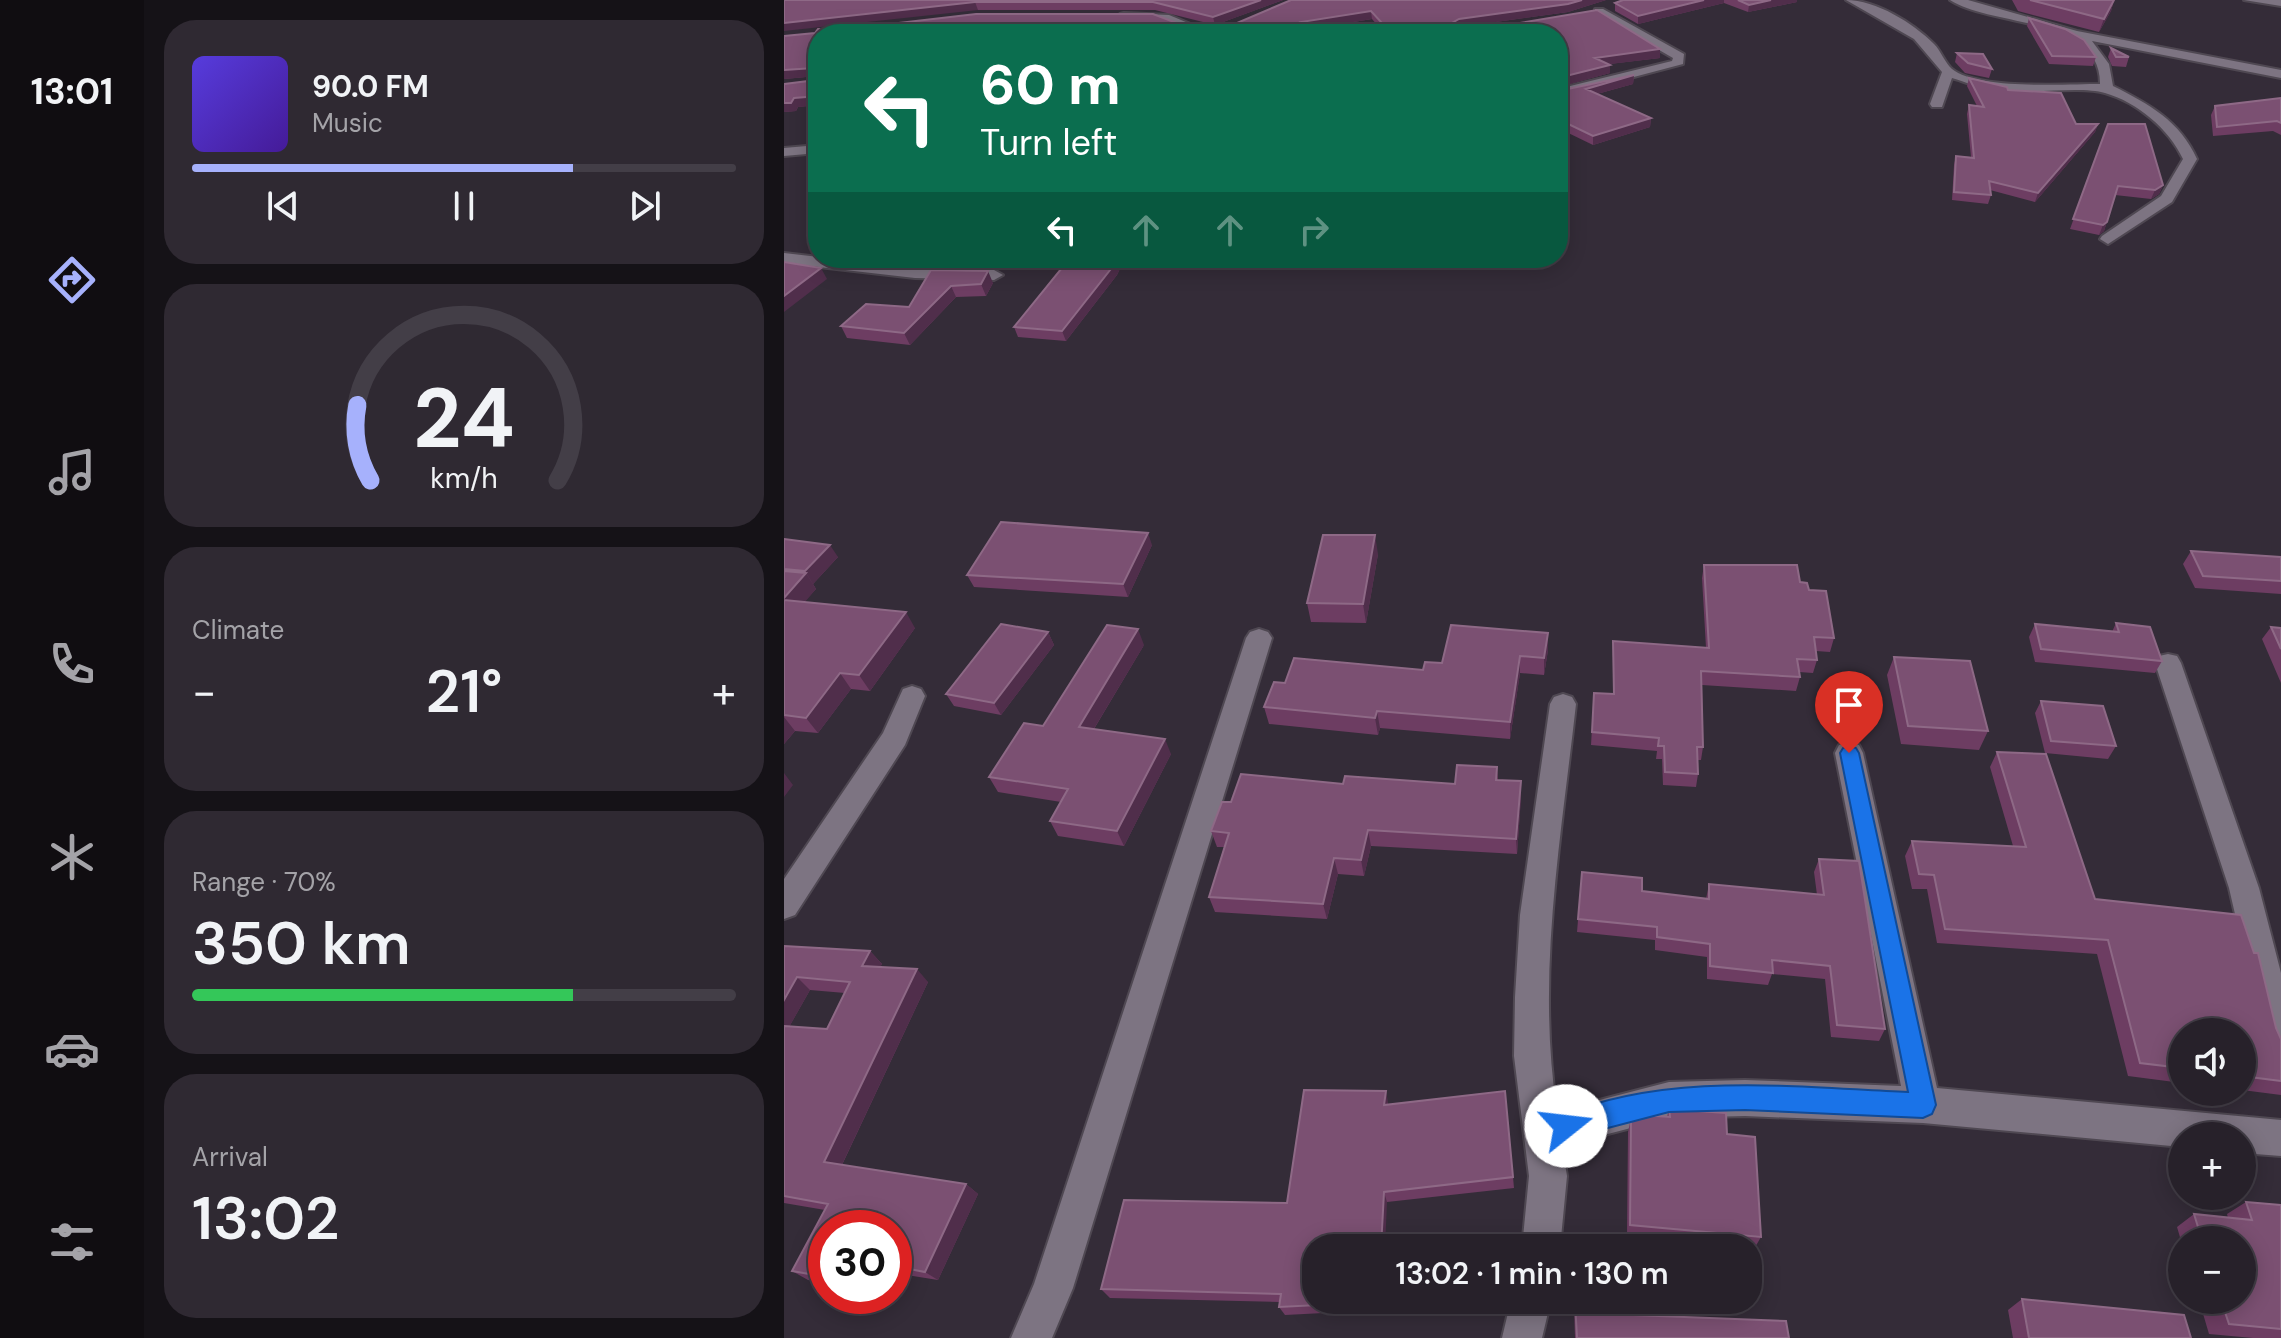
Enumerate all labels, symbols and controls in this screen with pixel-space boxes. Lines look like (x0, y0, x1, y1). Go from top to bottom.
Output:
text: 60 m (980, 48, 1121, 121)
icon: left (848, 56, 952, 160)
text: 90.0 FM (312, 67, 429, 106)
text: 13:01 (31, 68, 113, 115)
text: Music (312, 106, 383, 140)
text: Turn left (980, 119, 1117, 166)
icon: previous (261, 184, 305, 228)
icon: pause (442, 184, 486, 228)
icon: next (623, 184, 667, 228)
icon: left (1040, 208, 1084, 252)
icon: ahead (1124, 208, 1168, 252)
icon: ahead (1208, 208, 1252, 252)
icon: right (1292, 208, 1336, 252)
icon: directions (44, 252, 100, 308)
text: 24 (413, 364, 515, 473)
icon: music (44, 444, 100, 500)
text: km/h (430, 461, 498, 498)
text: Climate (192, 613, 284, 647)
icon: phone (44, 636, 100, 692)
text: 21° (426, 652, 502, 731)
text: − (192, 663, 216, 721)
text: + (712, 663, 736, 721)
pin (1815, 671, 1883, 753)
icon: arrive (1827, 683, 1871, 727)
icon: climate (44, 829, 100, 885)
text: Range · 70% (192, 865, 336, 899)
text: 350 km (192, 904, 410, 983)
map controls (2168, 1018, 2256, 1314)
button: sound (2168, 1018, 2256, 1106)
icon: car (44, 1021, 100, 1077)
position arrow (1524, 1084, 1608, 1168)
button: + (2168, 1122, 2256, 1210)
text: Arrival (192, 1140, 268, 1174)
text: 13:02 (192, 1179, 339, 1258)
speed limit sign: 30 (808, 1210, 912, 1314)
icon: filters (44, 1214, 100, 1270)
button: − (2168, 1226, 2256, 1314)
text: 13:02 · 1 min · 130 m (1395, 1254, 1669, 1293)

